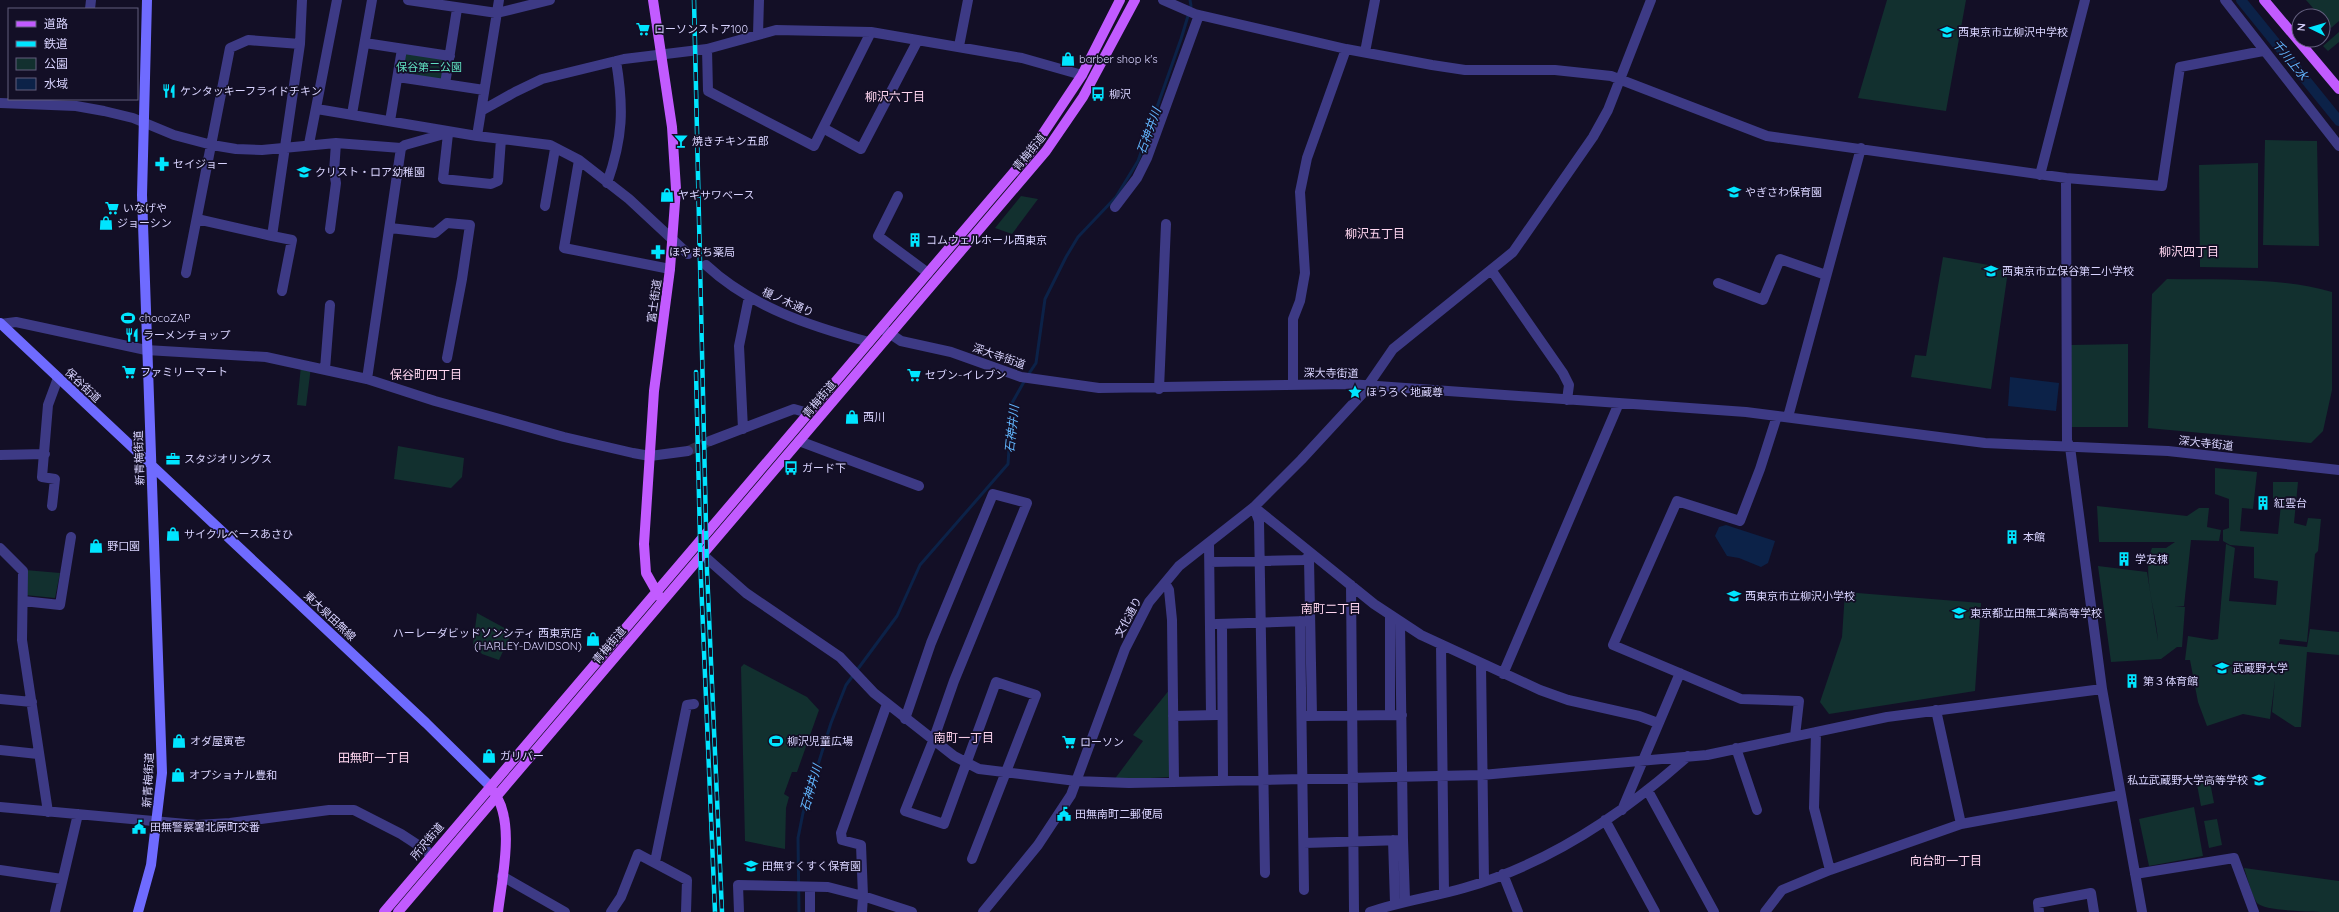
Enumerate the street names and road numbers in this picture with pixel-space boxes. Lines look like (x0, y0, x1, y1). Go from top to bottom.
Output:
street label: 青梅街道 (1010, 130, 1048, 174)
street label: 富士街道 (644, 278, 664, 324)
street label: 榎ノ木通り (760, 284, 816, 320)
street label: 深大寺街道 (971, 340, 1027, 372)
street label: 保谷街道 (62, 365, 104, 405)
street label: 深大寺街道 (1303, 366, 1359, 380)
street label: 青梅街道 (799, 378, 839, 420)
street label: 新青梅街道 (131, 430, 147, 486)
street label: 深大寺街道 (2178, 433, 2234, 453)
street label: 東大泉田無線 (301, 588, 359, 644)
street label: 文化通り (1111, 594, 1145, 640)
street label: 青梅街道 (589, 624, 629, 666)
street label: 新青梅街道 (140, 752, 156, 808)
street label: 所沢街道 (407, 820, 447, 862)

